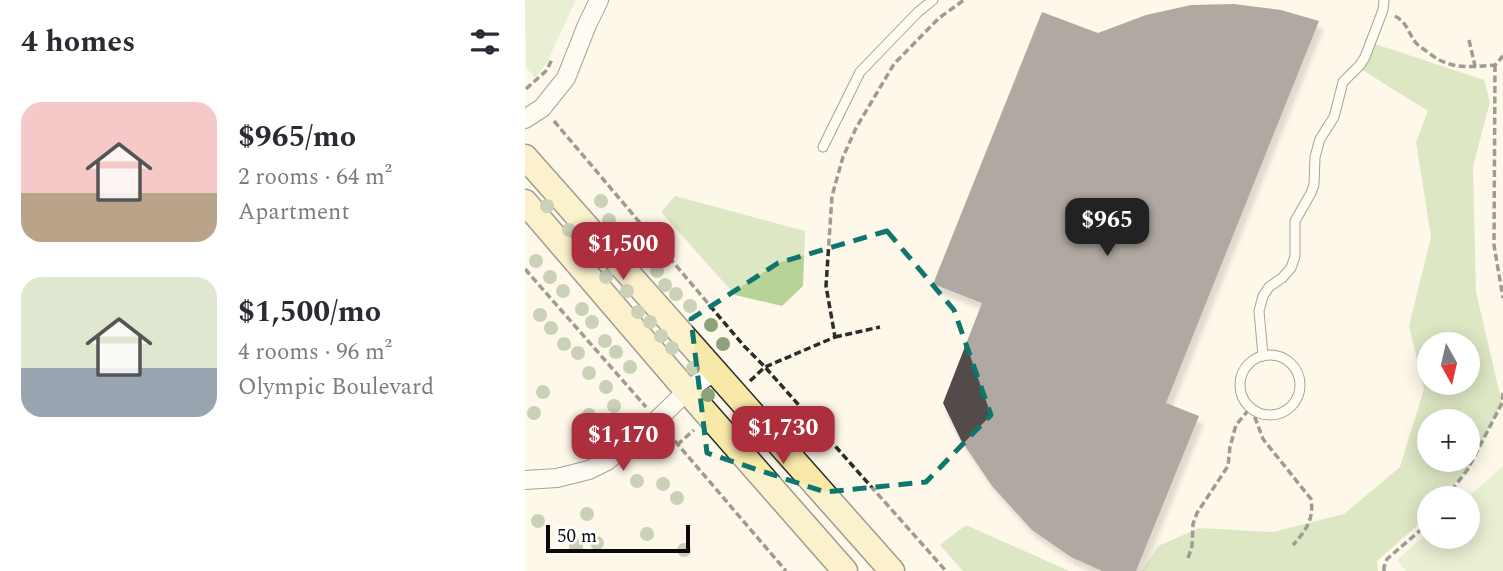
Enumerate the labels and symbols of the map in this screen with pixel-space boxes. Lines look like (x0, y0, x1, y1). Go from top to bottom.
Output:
pin: $965 (1066, 198, 1148, 258)
pin: $1,500 (566, 222, 680, 282)
north arrow (1417, 332, 1481, 396)
pin: $1,730 (726, 406, 840, 466)
pin: $1,170 (566, 414, 680, 473)
scale bar (546, 522, 689, 554)

